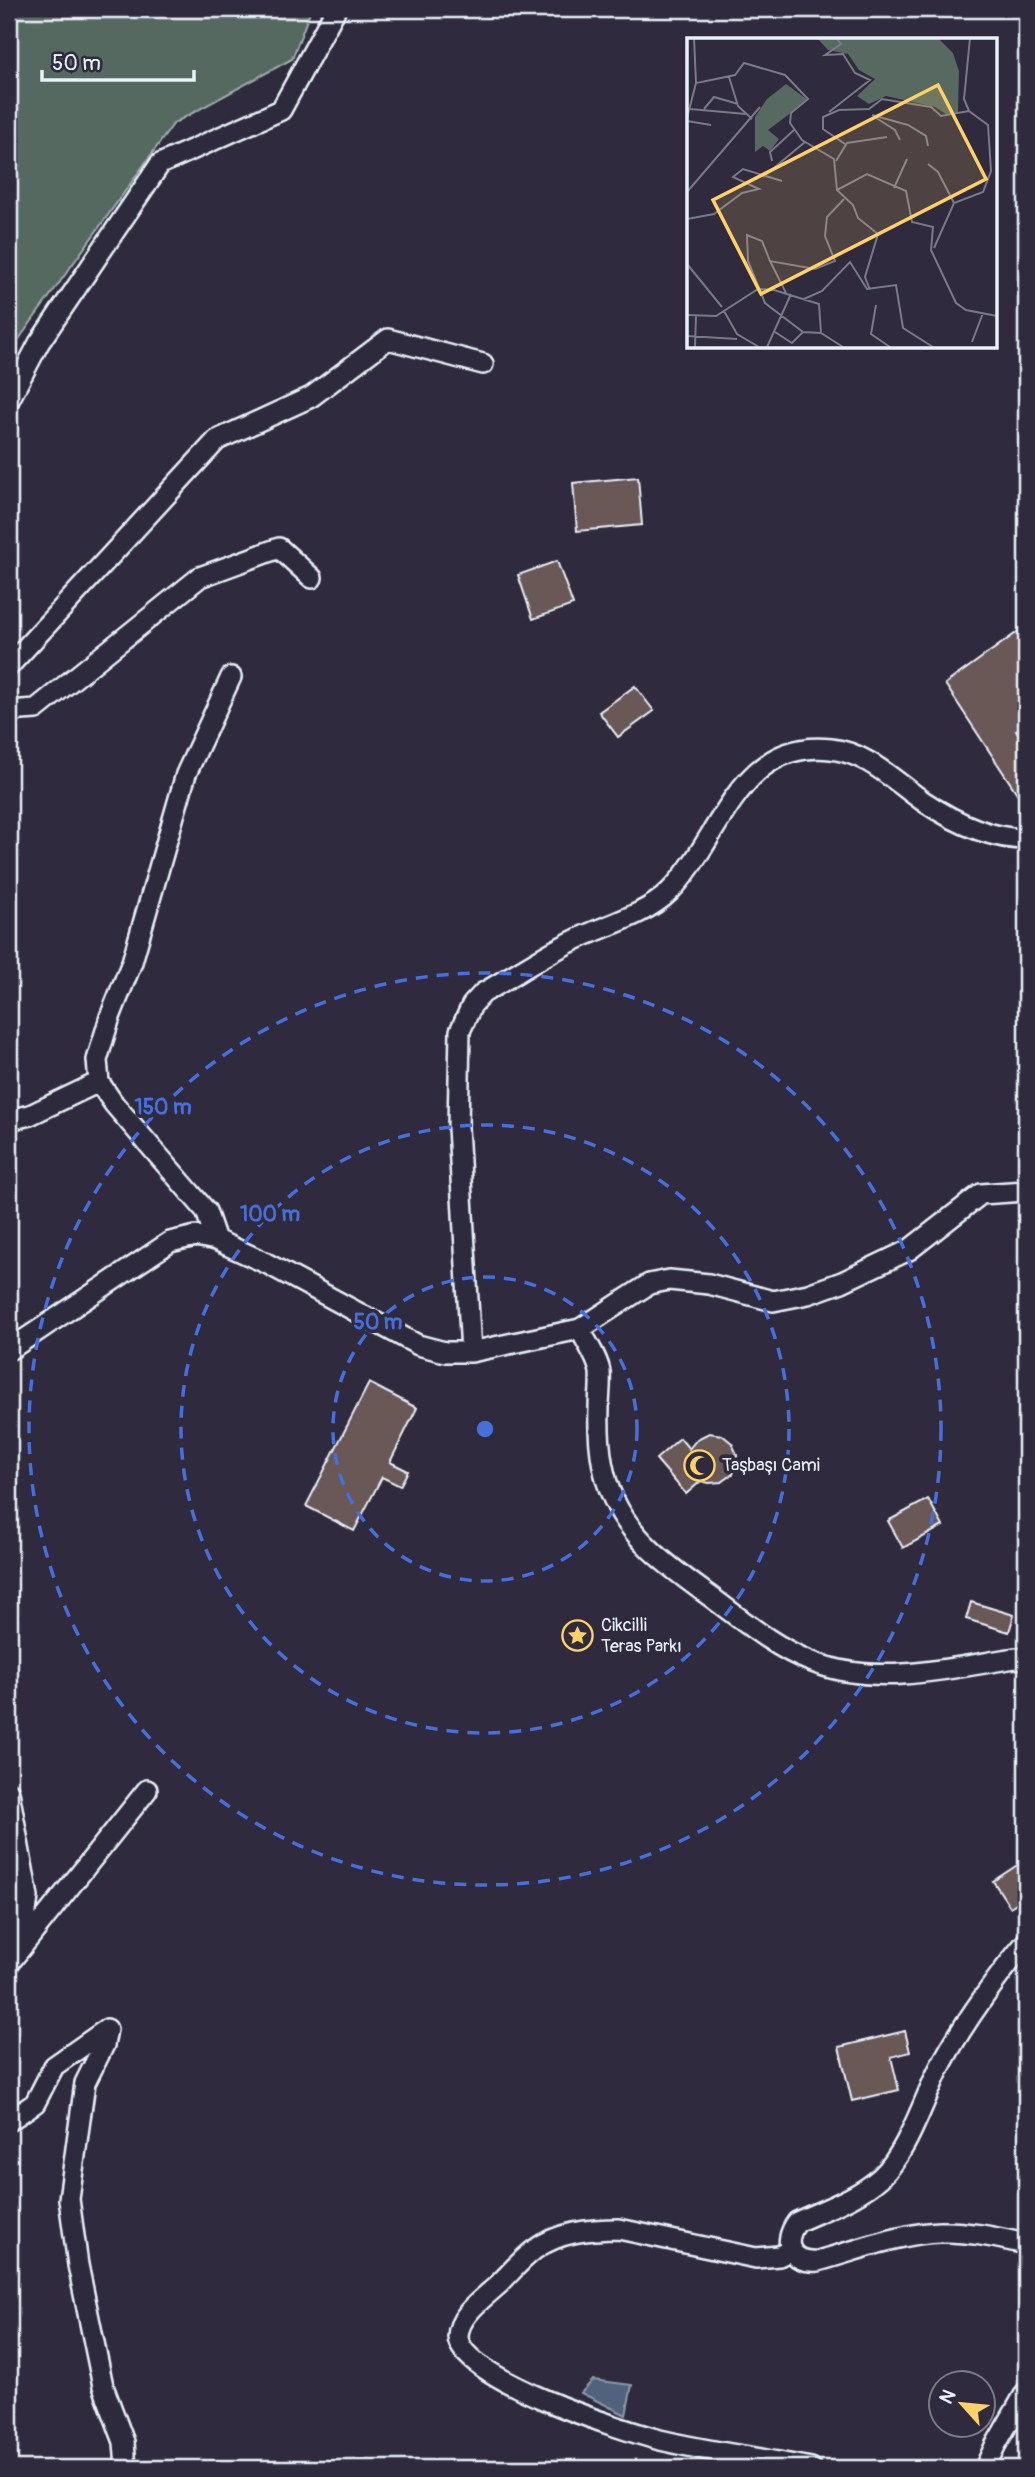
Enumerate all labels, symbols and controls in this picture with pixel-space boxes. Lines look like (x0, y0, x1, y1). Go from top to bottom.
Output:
scale bar (42, 38, 194, 82)
inset map (687, 38, 996, 348)
text: 50 m (52, 50, 101, 77)
text: 150 m (134, 1094, 192, 1121)
text: 100 m (240, 1201, 300, 1228)
text: 50 m (354, 1309, 403, 1336)
centre of rings (473, 1417, 497, 1441)
mosque icon: Taşbaşı Cami (682, 1448, 716, 1482)
place label: Taşbaşı Cami (722, 1454, 820, 1477)
place label: Cikcilli Teras Parkı (601, 1614, 682, 1658)
place icon: Cikcilli Teras Parkı (561, 1618, 595, 1652)
north arrow (926, 2368, 996, 2438)
text: N (934, 2385, 961, 2408)

